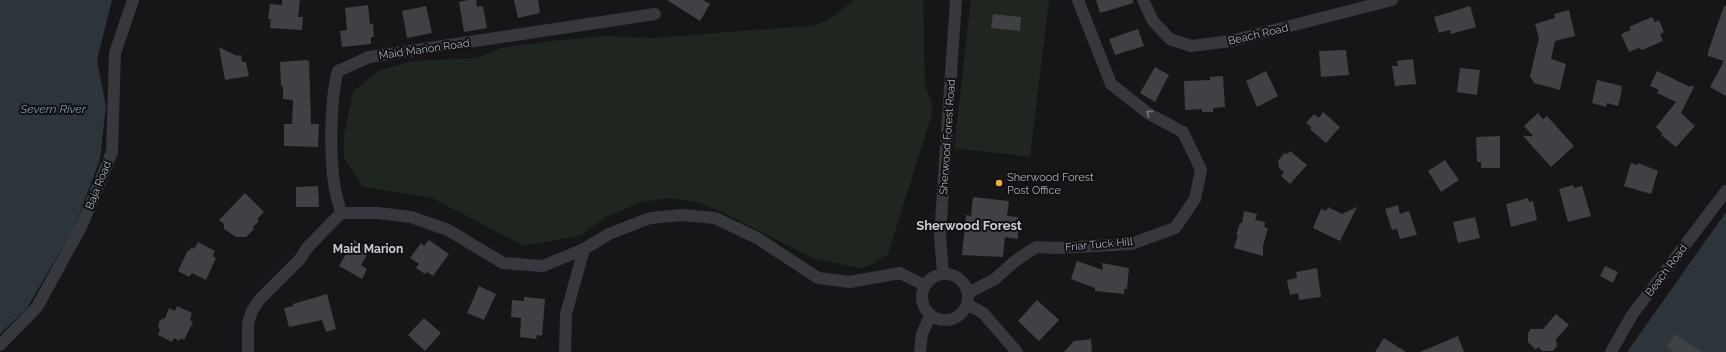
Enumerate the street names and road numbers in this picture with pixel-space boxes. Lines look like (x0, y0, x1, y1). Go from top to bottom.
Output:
street label: Beach Road (1227, 21, 1290, 48)
street label: Maid Marion Road (378, 37, 470, 62)
street label: Sherwood Forest Road (937, 79, 958, 195)
street label: Baja Road (83, 159, 114, 211)
street label: Friar Tuck Hill (1065, 235, 1133, 254)
street label: Beach Road (1643, 242, 1690, 299)

